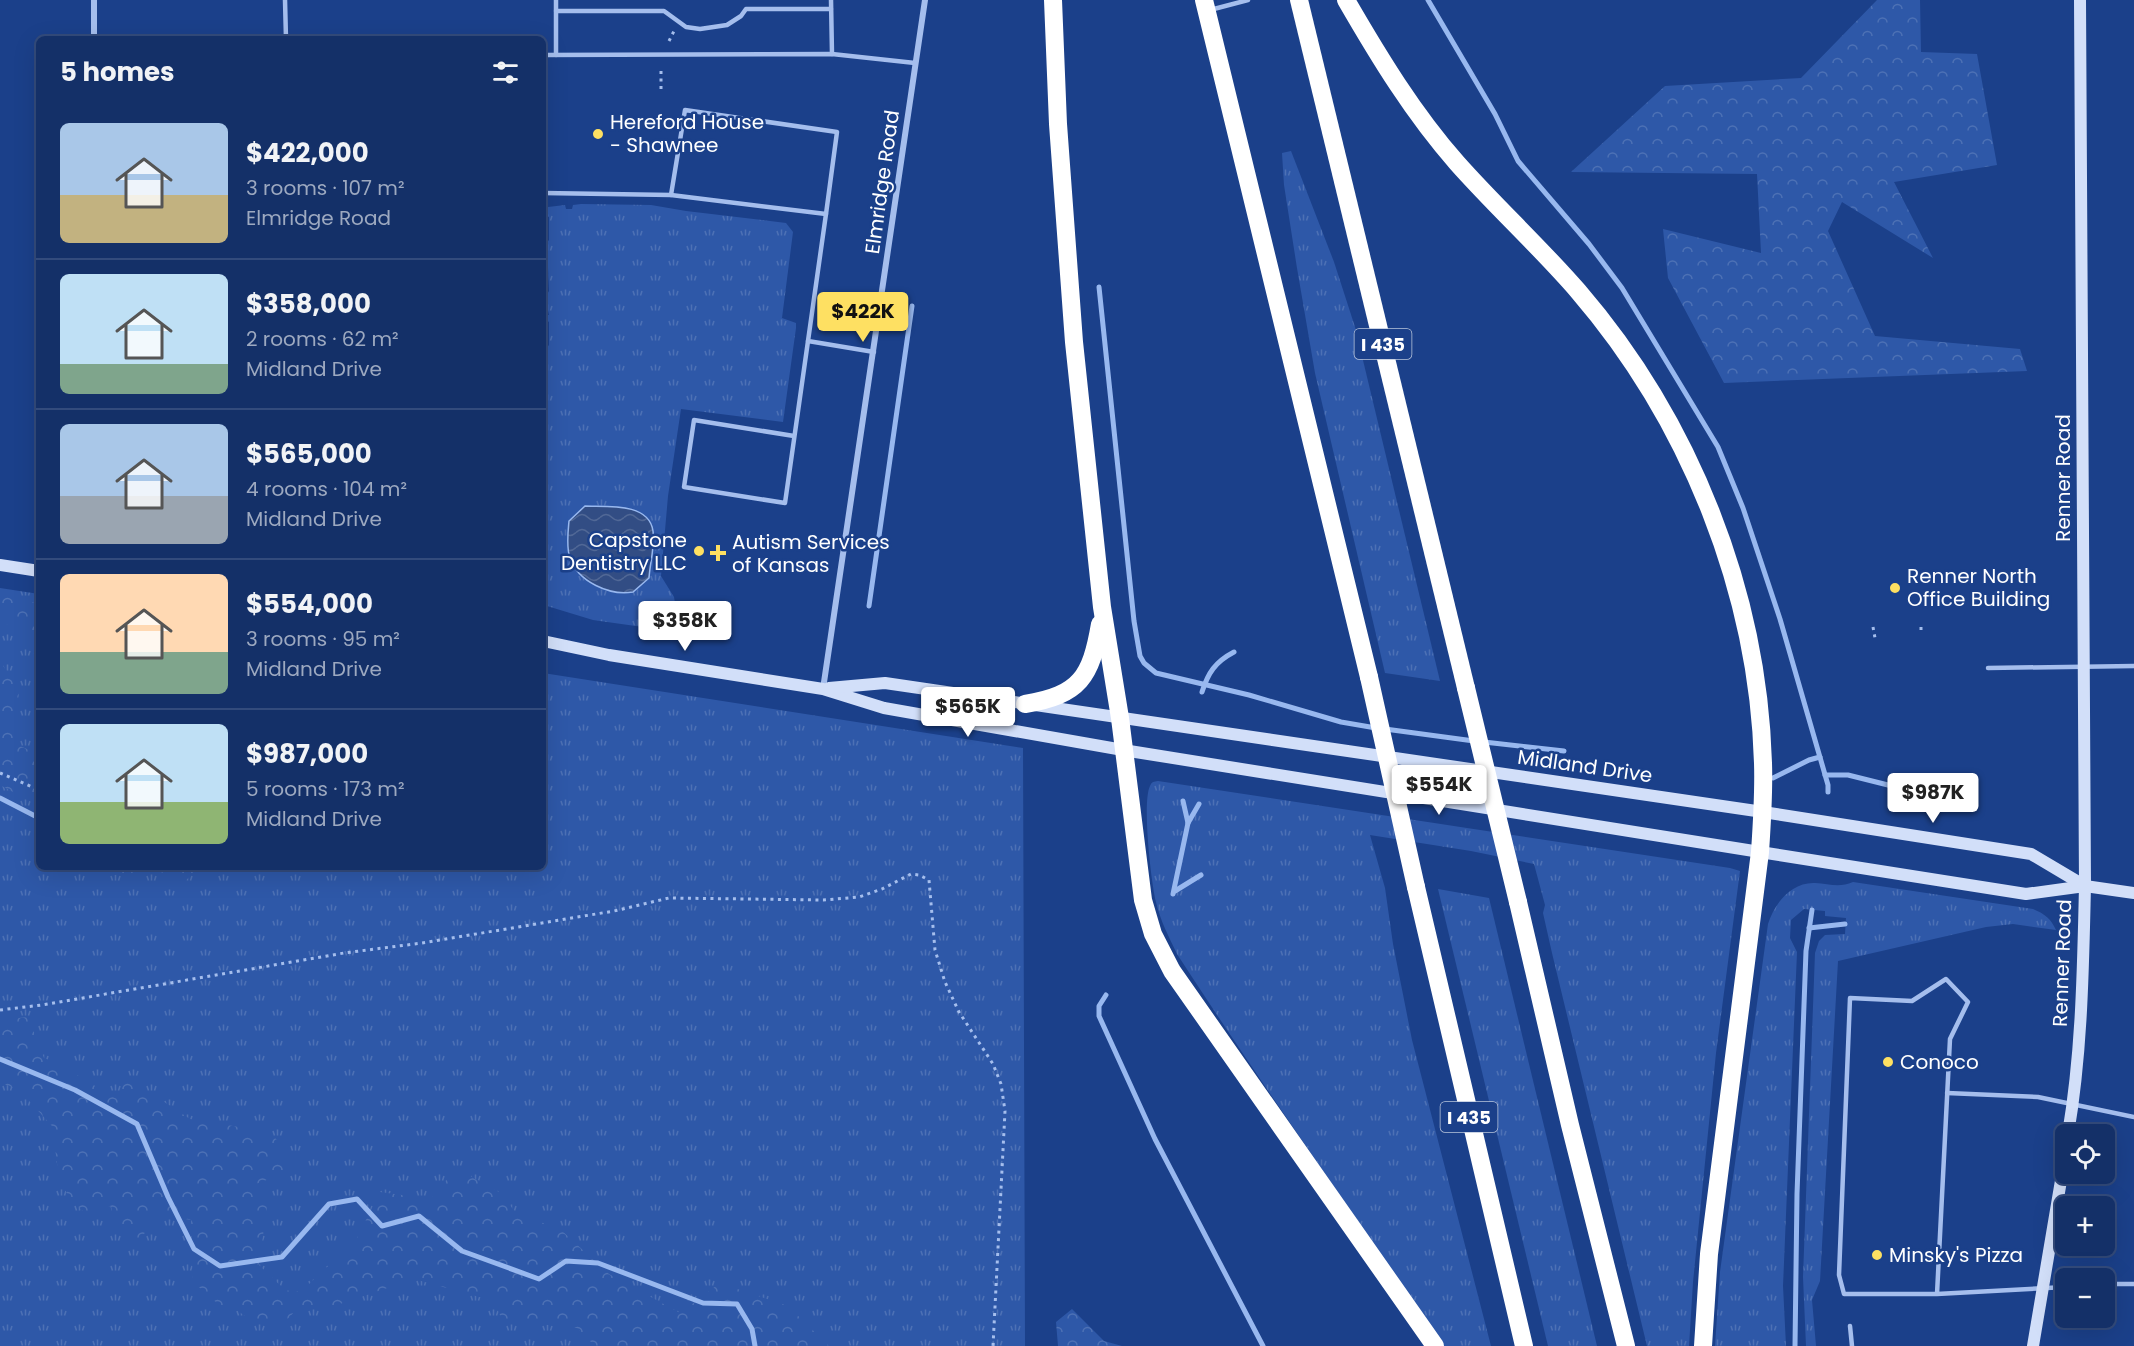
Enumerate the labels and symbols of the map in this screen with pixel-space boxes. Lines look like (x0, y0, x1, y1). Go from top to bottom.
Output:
place label: Hereford House - Shawnee (610, 108, 764, 159)
street label: Elmridge Road (858, 108, 906, 256)
marker: Hereford House - Shawnee (591, 127, 605, 141)
pin: $422K (821, 292, 905, 343)
road number: I 435 (1354, 329, 1412, 359)
street label: Renner Road (2049, 414, 2077, 542)
place label: Capstone Dentistry LLC (561, 526, 687, 577)
place label: Autism Services of Kansas (732, 528, 890, 579)
marker: Capstone Dentistry LLC (692, 544, 706, 558)
marker: Autism Services of Kansas (709, 544, 727, 562)
place label: Renner North Office Building (1907, 562, 2050, 613)
marker: Renner North Office Building (1888, 581, 1902, 595)
pin: $358K (643, 601, 727, 652)
pin: $565K (926, 687, 1010, 738)
street label: Midland Drive (1516, 743, 1654, 789)
pin: $554K (1397, 765, 1481, 816)
pin: $987K (1891, 773, 1975, 824)
street label: Renner Road (2046, 899, 2078, 1027)
place label: Conoco (1900, 1048, 1979, 1076)
marker: Conoco (1881, 1055, 1895, 1069)
road number: I 435 (1440, 1102, 1498, 1132)
place label: Minsky's Pizza (1889, 1241, 2023, 1269)
marker: Minsky's Pizza (1870, 1248, 1884, 1262)

